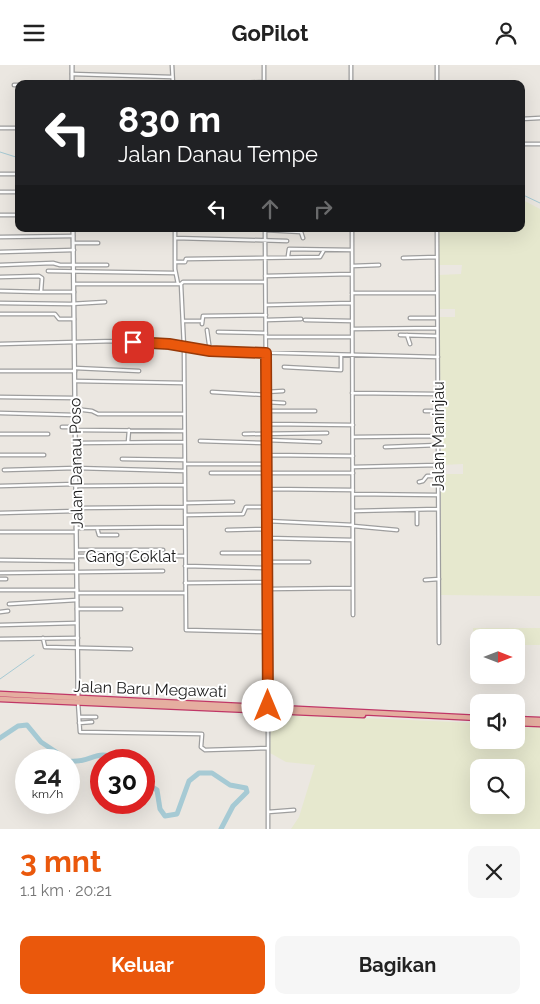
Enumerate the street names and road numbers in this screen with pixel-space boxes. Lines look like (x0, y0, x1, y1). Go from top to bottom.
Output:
street label: Jalan Maninjau (429, 381, 448, 491)
street label: Jalan Danau Poso (65, 397, 87, 529)
street label: Gang Coklat (86, 547, 177, 566)
street label: Jalan Baru Megawati (73, 677, 227, 701)

